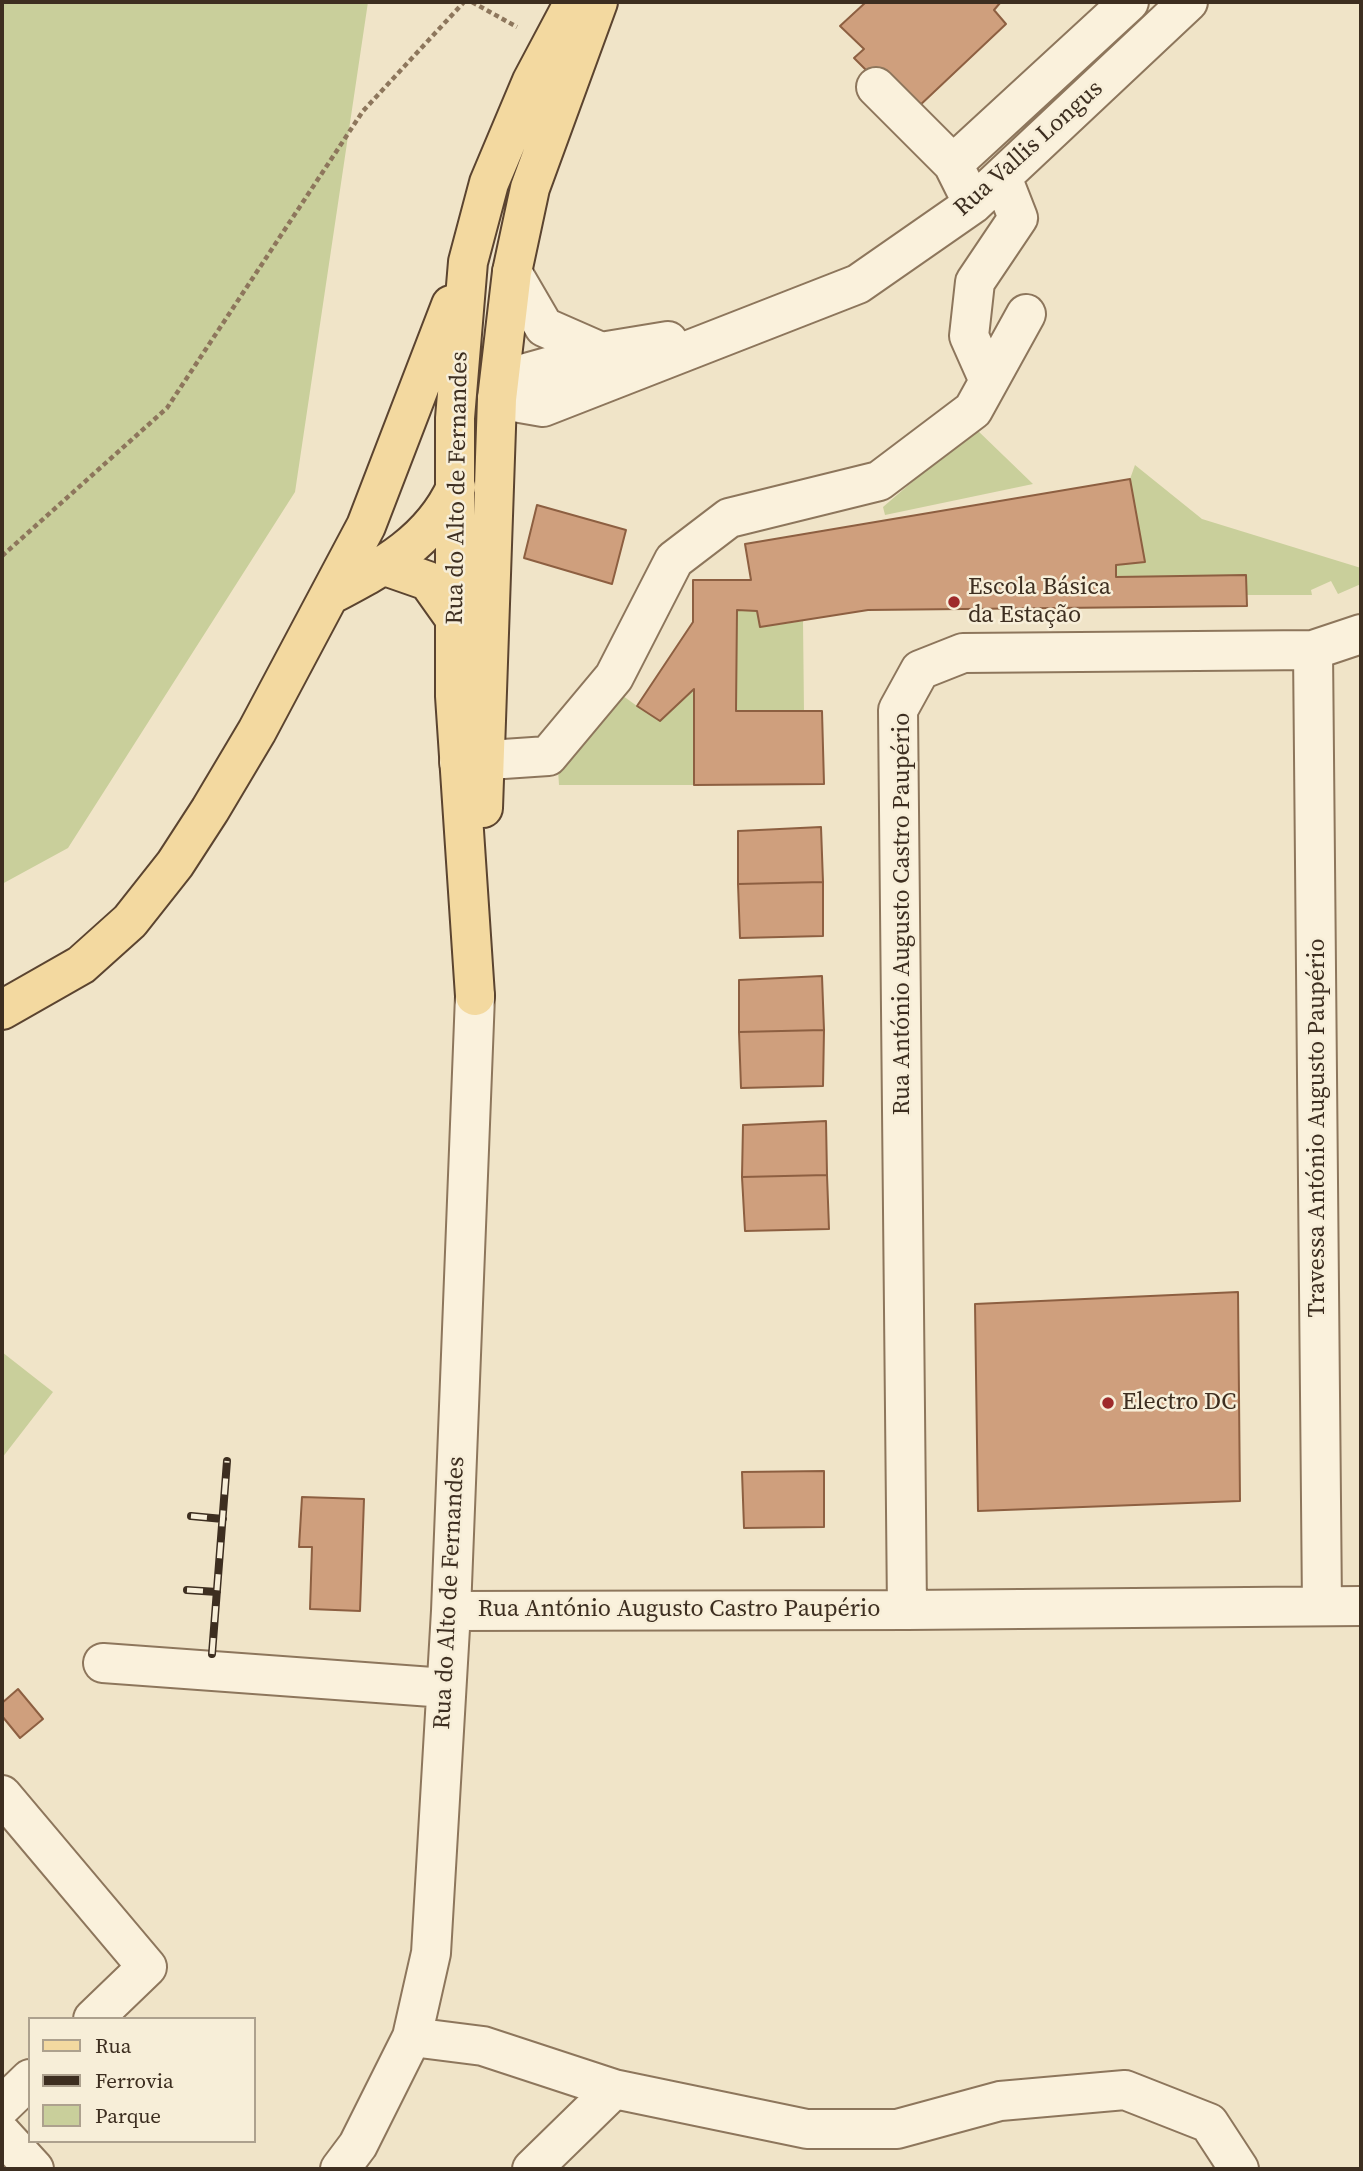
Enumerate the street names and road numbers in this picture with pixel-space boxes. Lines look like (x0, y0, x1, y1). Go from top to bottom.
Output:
street label: Rua Vallis Longus (949, 75, 1109, 223)
street label: Rua do Alto de Fernandes (441, 351, 475, 625)
street label: Rua António Augusto Castro Paupério (889, 713, 917, 1115)
street label: Travessa António Augusto Paupério (1304, 938, 1332, 1318)
street label: Rua do Alto de Fernandes (428, 1456, 472, 1730)
street label: Rua António Augusto Castro Paupério (478, 1596, 880, 1624)

